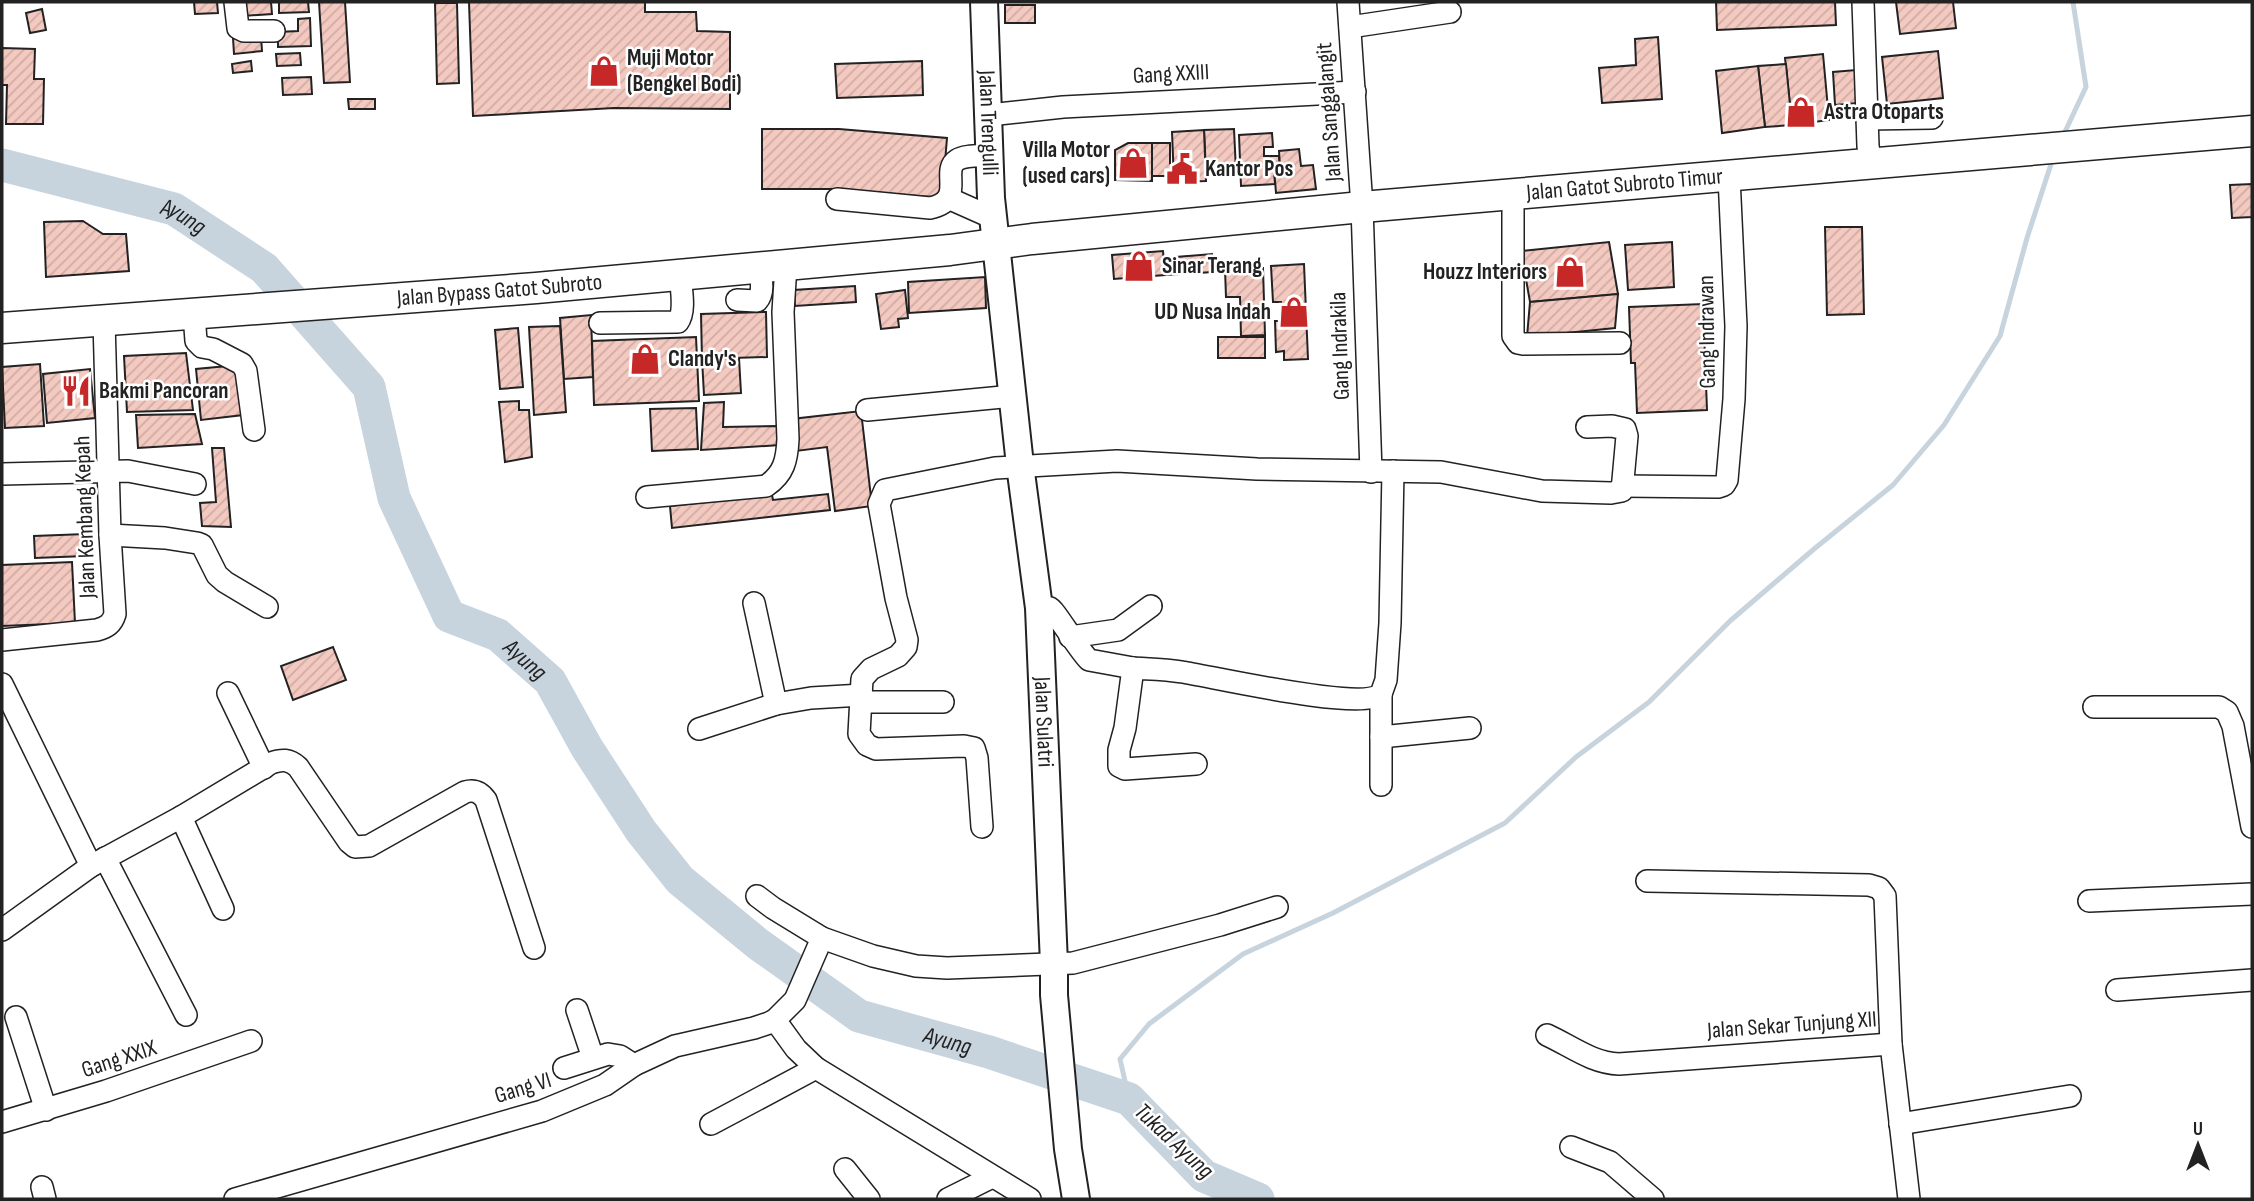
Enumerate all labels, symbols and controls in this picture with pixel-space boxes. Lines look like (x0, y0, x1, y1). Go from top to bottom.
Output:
street label: Jalan Sanggalangit (1310, 42, 1348, 183)
place label: Muji Motor (Bengkel Bodi) (627, 44, 742, 98)
shop icon: Muji Motor (Bengkel Bodi) (587, 54, 621, 88)
street label: Gang XXIII (1132, 58, 1210, 90)
street label: Jalan Trengulli (972, 69, 1004, 176)
shop icon: Astra Otoparts (1784, 95, 1818, 129)
place label: Astra Otoparts (1823, 98, 1944, 126)
place label: Villa Motor (used cars) (1022, 136, 1110, 190)
shop icon: Villa Motor (used cars) (1116, 146, 1150, 180)
public building icon: Kantor Pos (1165, 152, 1199, 186)
place label: Kantor Pos (1205, 155, 1293, 183)
street label: Jalan Gatot Subroto Timur (1524, 162, 1724, 207)
water label: Ayung (157, 192, 212, 241)
shop icon: Sinar Terang (1122, 249, 1156, 283)
place label: Sinar Terang (1162, 252, 1262, 280)
shop icon: Houzz Interiors (1553, 255, 1587, 289)
place label: Houzz Interiors (1423, 258, 1547, 286)
street label: Jalan Bypass Gatot Subroto (395, 268, 604, 312)
street label: Gang Indrawan (1692, 275, 1722, 389)
street label: Gang Indrakila (1324, 291, 1356, 401)
shop icon: UD Nusa Indah (1277, 295, 1311, 329)
place label: UD Nusa Indah (1154, 298, 1271, 326)
shop icon: Clandy's (628, 342, 662, 376)
place label: Clandy's (668, 345, 737, 373)
restaurant icon: Bakmi Pancoran (59, 374, 93, 408)
place label: Bakmi Pancoran (99, 377, 229, 405)
street label: Jalan Kembang Kepah (68, 435, 102, 600)
water label: Ayung (497, 632, 553, 686)
street label: Jalan Sulatri (1028, 675, 1060, 768)
street label: Jalan Sekar Tunjung XII (1705, 1005, 1878, 1045)
water label: Ayung (920, 1020, 975, 1061)
street label: Gang XXIX (78, 1034, 160, 1084)
street label: Gang VI (491, 1066, 555, 1110)
water label: Tukad Ayung (1128, 1097, 1220, 1185)
north arrow (2163, 1110, 2233, 1180)
text: U (2193, 1118, 2203, 1141)

